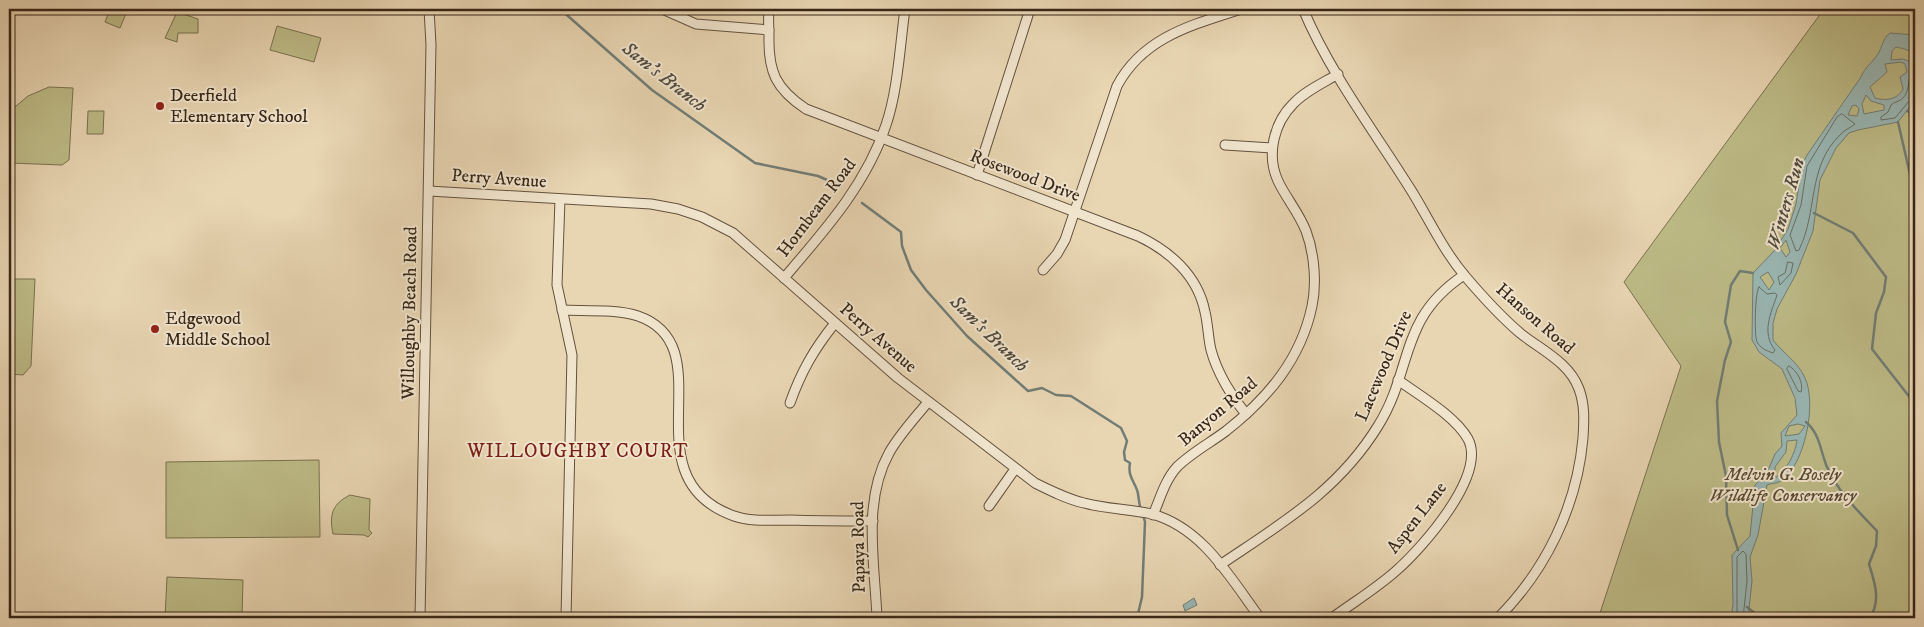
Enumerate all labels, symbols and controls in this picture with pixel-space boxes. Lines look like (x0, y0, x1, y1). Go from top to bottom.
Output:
water label: Sam's Branch (617, 36, 711, 117)
place label: Deerfield Elementary School (170, 85, 308, 128)
marker: Deerfield Elementary School (154, 100, 166, 112)
street label: Rosewood Drive (967, 145, 1083, 207)
street label: Hornbeam Road (773, 154, 861, 262)
water label: Winters Run (1762, 155, 1810, 253)
street label: Perry Avenue (451, 165, 547, 193)
street label: Willoughby Beach Road (397, 226, 423, 401)
street label: Hanson Road (1491, 279, 1579, 359)
water label: Sam's Branch (944, 290, 1033, 377)
street label: Perry Avenue (835, 298, 921, 378)
place label: Edgewood Middle School (165, 308, 271, 351)
street label: Lacewood Drive (1351, 308, 1417, 424)
marker: Edgewood Middle School (149, 323, 161, 335)
street label: Banyon Road (1174, 373, 1262, 451)
district label: WILLOUGHBY COURT (466, 440, 689, 463)
park label: Melvin G. Bosely Wildlife Conservancy (1710, 464, 1857, 507)
street label: Aspen Lane (1382, 478, 1452, 558)
street label: Papaya Road (847, 501, 871, 593)

